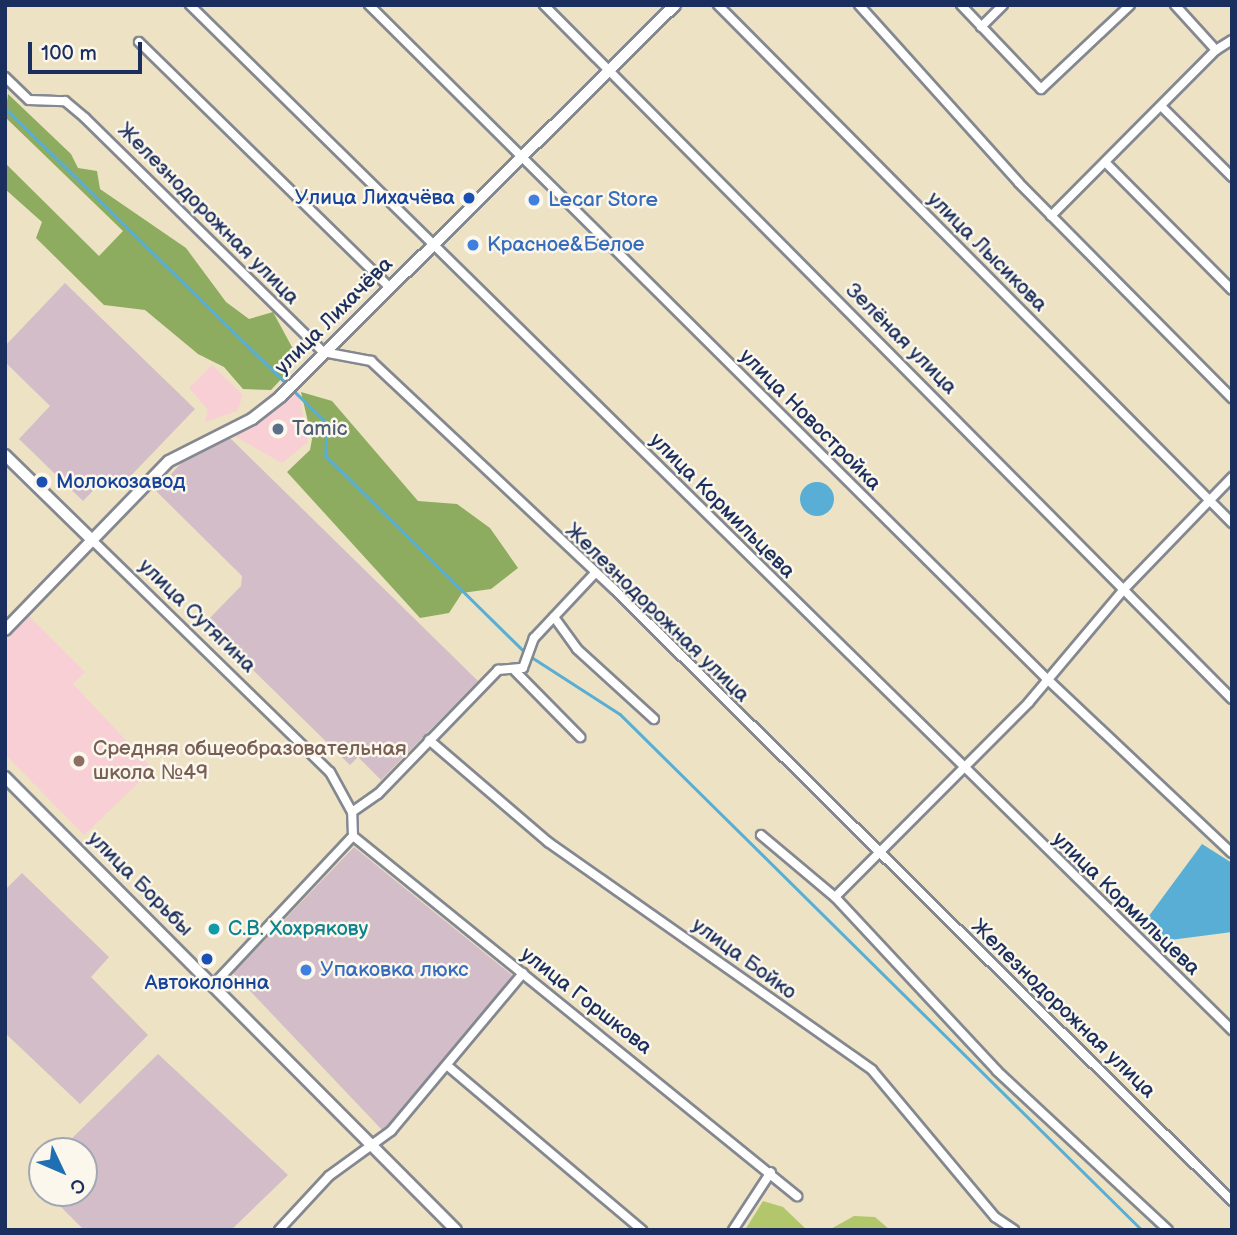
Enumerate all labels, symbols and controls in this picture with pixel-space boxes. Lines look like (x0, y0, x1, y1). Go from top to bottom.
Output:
scale bar (32, 28, 145, 72)
text: 100 m (41, 41, 97, 66)
street label: Железнодорожная улица (112, 118, 304, 310)
place label: Улица Лихачёва (295, 185, 455, 211)
place label: Lecar Store (548, 187, 658, 213)
street label: улица Лысикова (922, 187, 1052, 317)
marker: Улица Лихачёва (461, 190, 477, 206)
marker: Lecar Store (526, 192, 542, 208)
place label: Красное&Белое (487, 232, 644, 258)
marker: Красное&Белое (465, 237, 481, 253)
street label: улица Лихачёва (270, 252, 398, 380)
street label: Зелёная улица (840, 278, 962, 400)
street label: улица Новостройка (734, 344, 886, 496)
place label: Tamic (292, 416, 348, 442)
marker: Tamic (270, 421, 286, 437)
street label: улица Кормильцева (644, 428, 800, 584)
place label: Молокозавод (56, 469, 185, 495)
marker: Молокозавод (34, 474, 50, 490)
street label: Железнодорожная улица (560, 518, 754, 708)
street label: улица Сутягина (133, 554, 261, 678)
place label: Средняя общеобразовательная школа №49 (93, 736, 407, 786)
marker: Средняя общеобразовательная школа №49 (71, 753, 87, 769)
street label: улица Борьбы (82, 826, 198, 942)
street label: улица Кормильцева (1047, 827, 1205, 981)
street label: улица Бойко (687, 913, 801, 1005)
street label: Железнодорожная улица (966, 914, 1160, 1104)
place label: С.В. Хохрякову (228, 916, 368, 942)
marker: С.В. Хохрякову (206, 921, 222, 937)
street label: улица Горшкова (515, 942, 657, 1060)
marker: Автоколонна (199, 951, 215, 967)
place label: Упаковка люкс (320, 957, 469, 983)
marker: Упаковка люкс (298, 962, 314, 978)
place label: Автоколонна (145, 970, 269, 996)
north arrow (28, 1137, 98, 1207)
text: С (64, 1173, 90, 1198)

